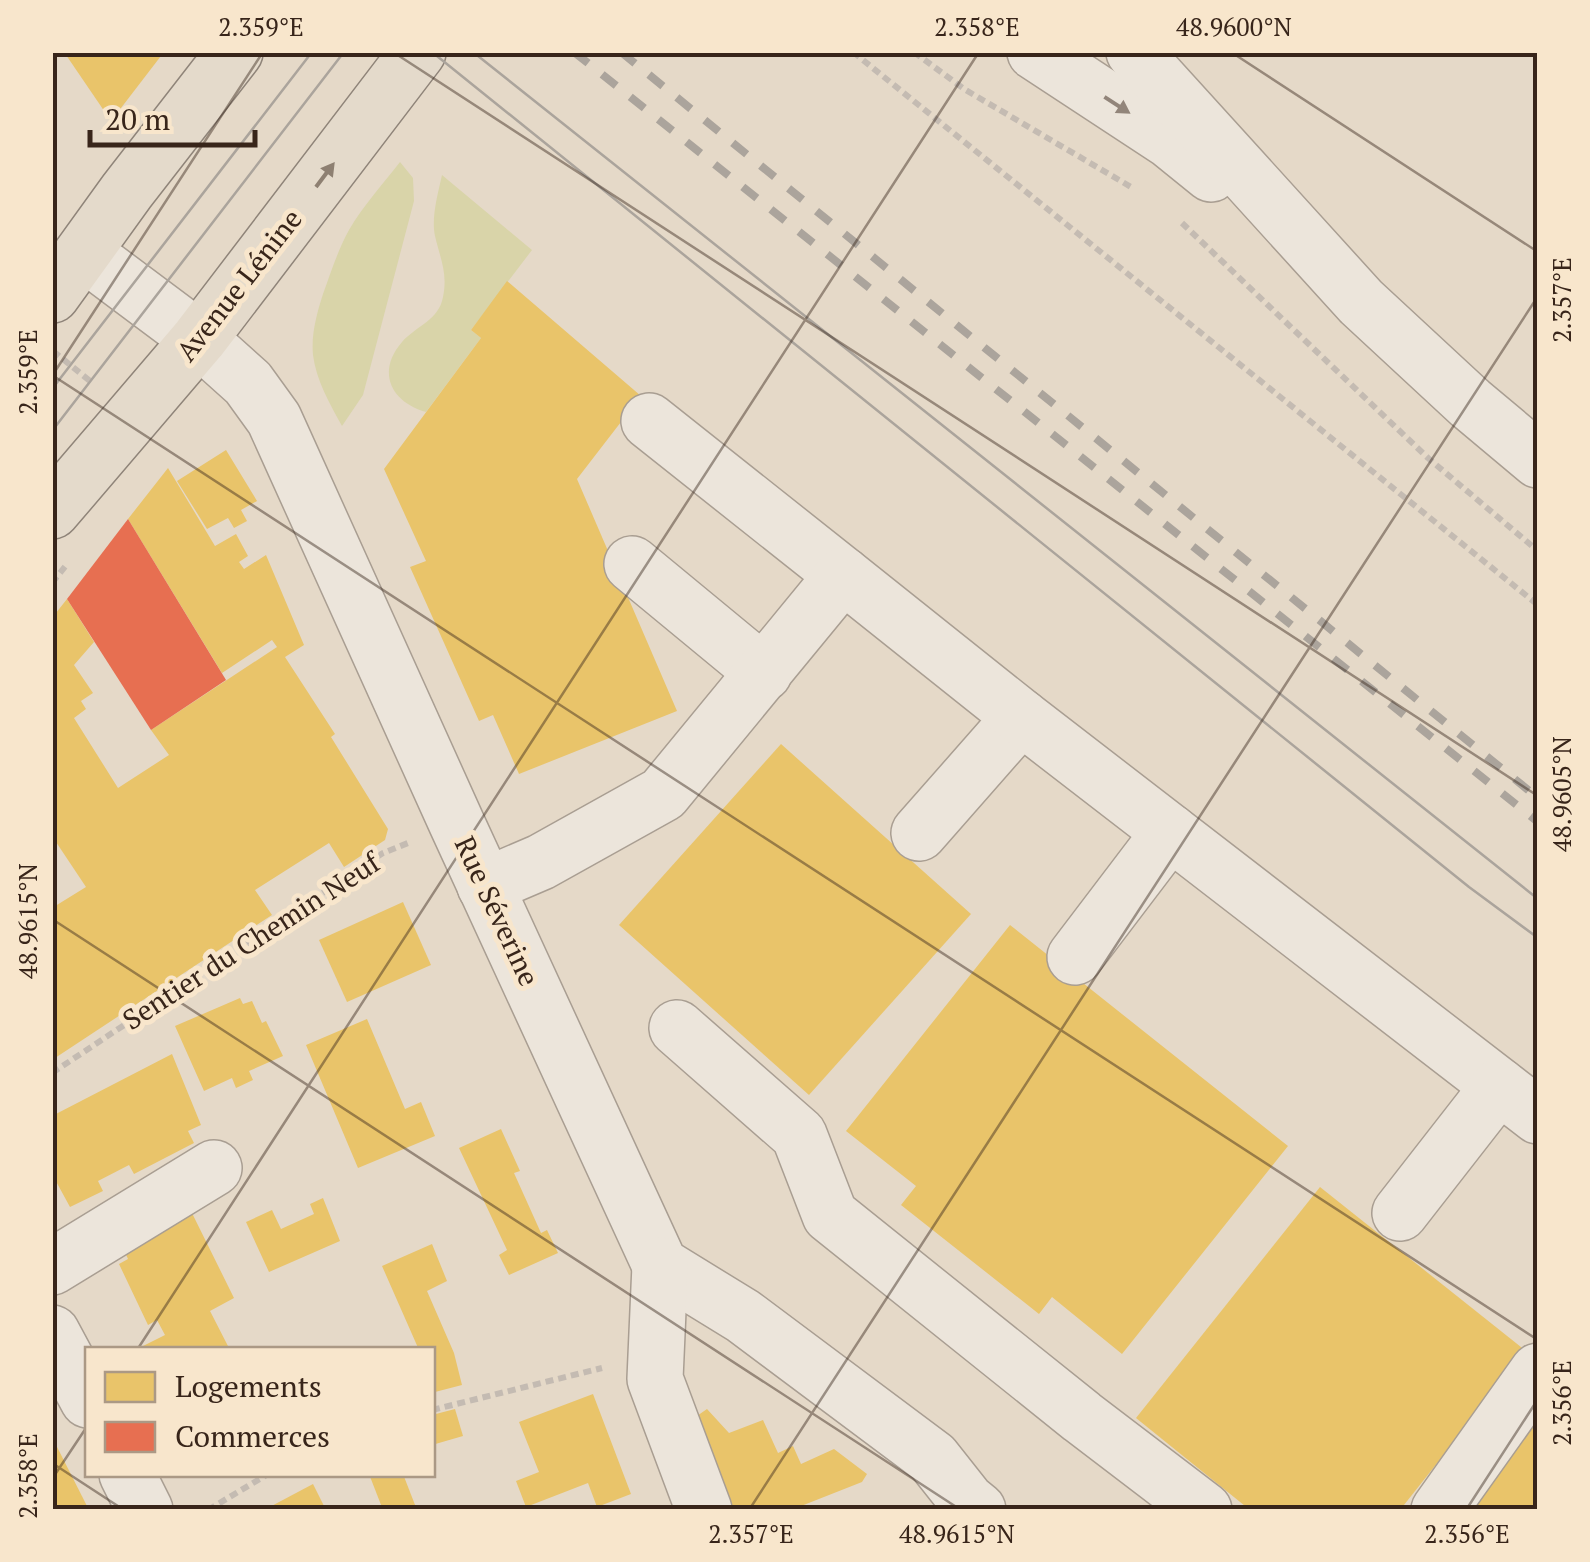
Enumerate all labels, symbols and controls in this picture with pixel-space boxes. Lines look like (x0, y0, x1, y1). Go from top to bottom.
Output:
text: 2.359°E (218, 10, 304, 43)
text: 2.358°E (934, 10, 1020, 43)
text: 48.9600°N (1176, 10, 1292, 43)
scale bar (90, 85, 255, 147)
one-way arrow (1103, 96, 1130, 114)
text: 20 m (105, 99, 170, 139)
one-way arrow (314, 162, 334, 188)
street label: Avenue Lénine (167, 201, 310, 368)
text: 2.357°E (1545, 257, 1578, 343)
text: 2.359°E (11, 329, 44, 415)
text: 48.9605°N (1545, 736, 1578, 852)
street label: Rue Séverine (447, 830, 548, 992)
street label: Sentier du Chemin Neuf (115, 842, 388, 1038)
text: 48.9615°N (11, 863, 44, 979)
legend (85, 1347, 435, 1477)
text: 2.356°E (1545, 1360, 1578, 1446)
text: Logements (175, 1366, 322, 1406)
text: Commerces (175, 1416, 330, 1456)
text: 2.358°E (11, 1433, 44, 1519)
text: 2.357°E (708, 1517, 794, 1550)
text: 48.9615°N (899, 1517, 1015, 1550)
text: 2.356°E (1424, 1517, 1510, 1550)

